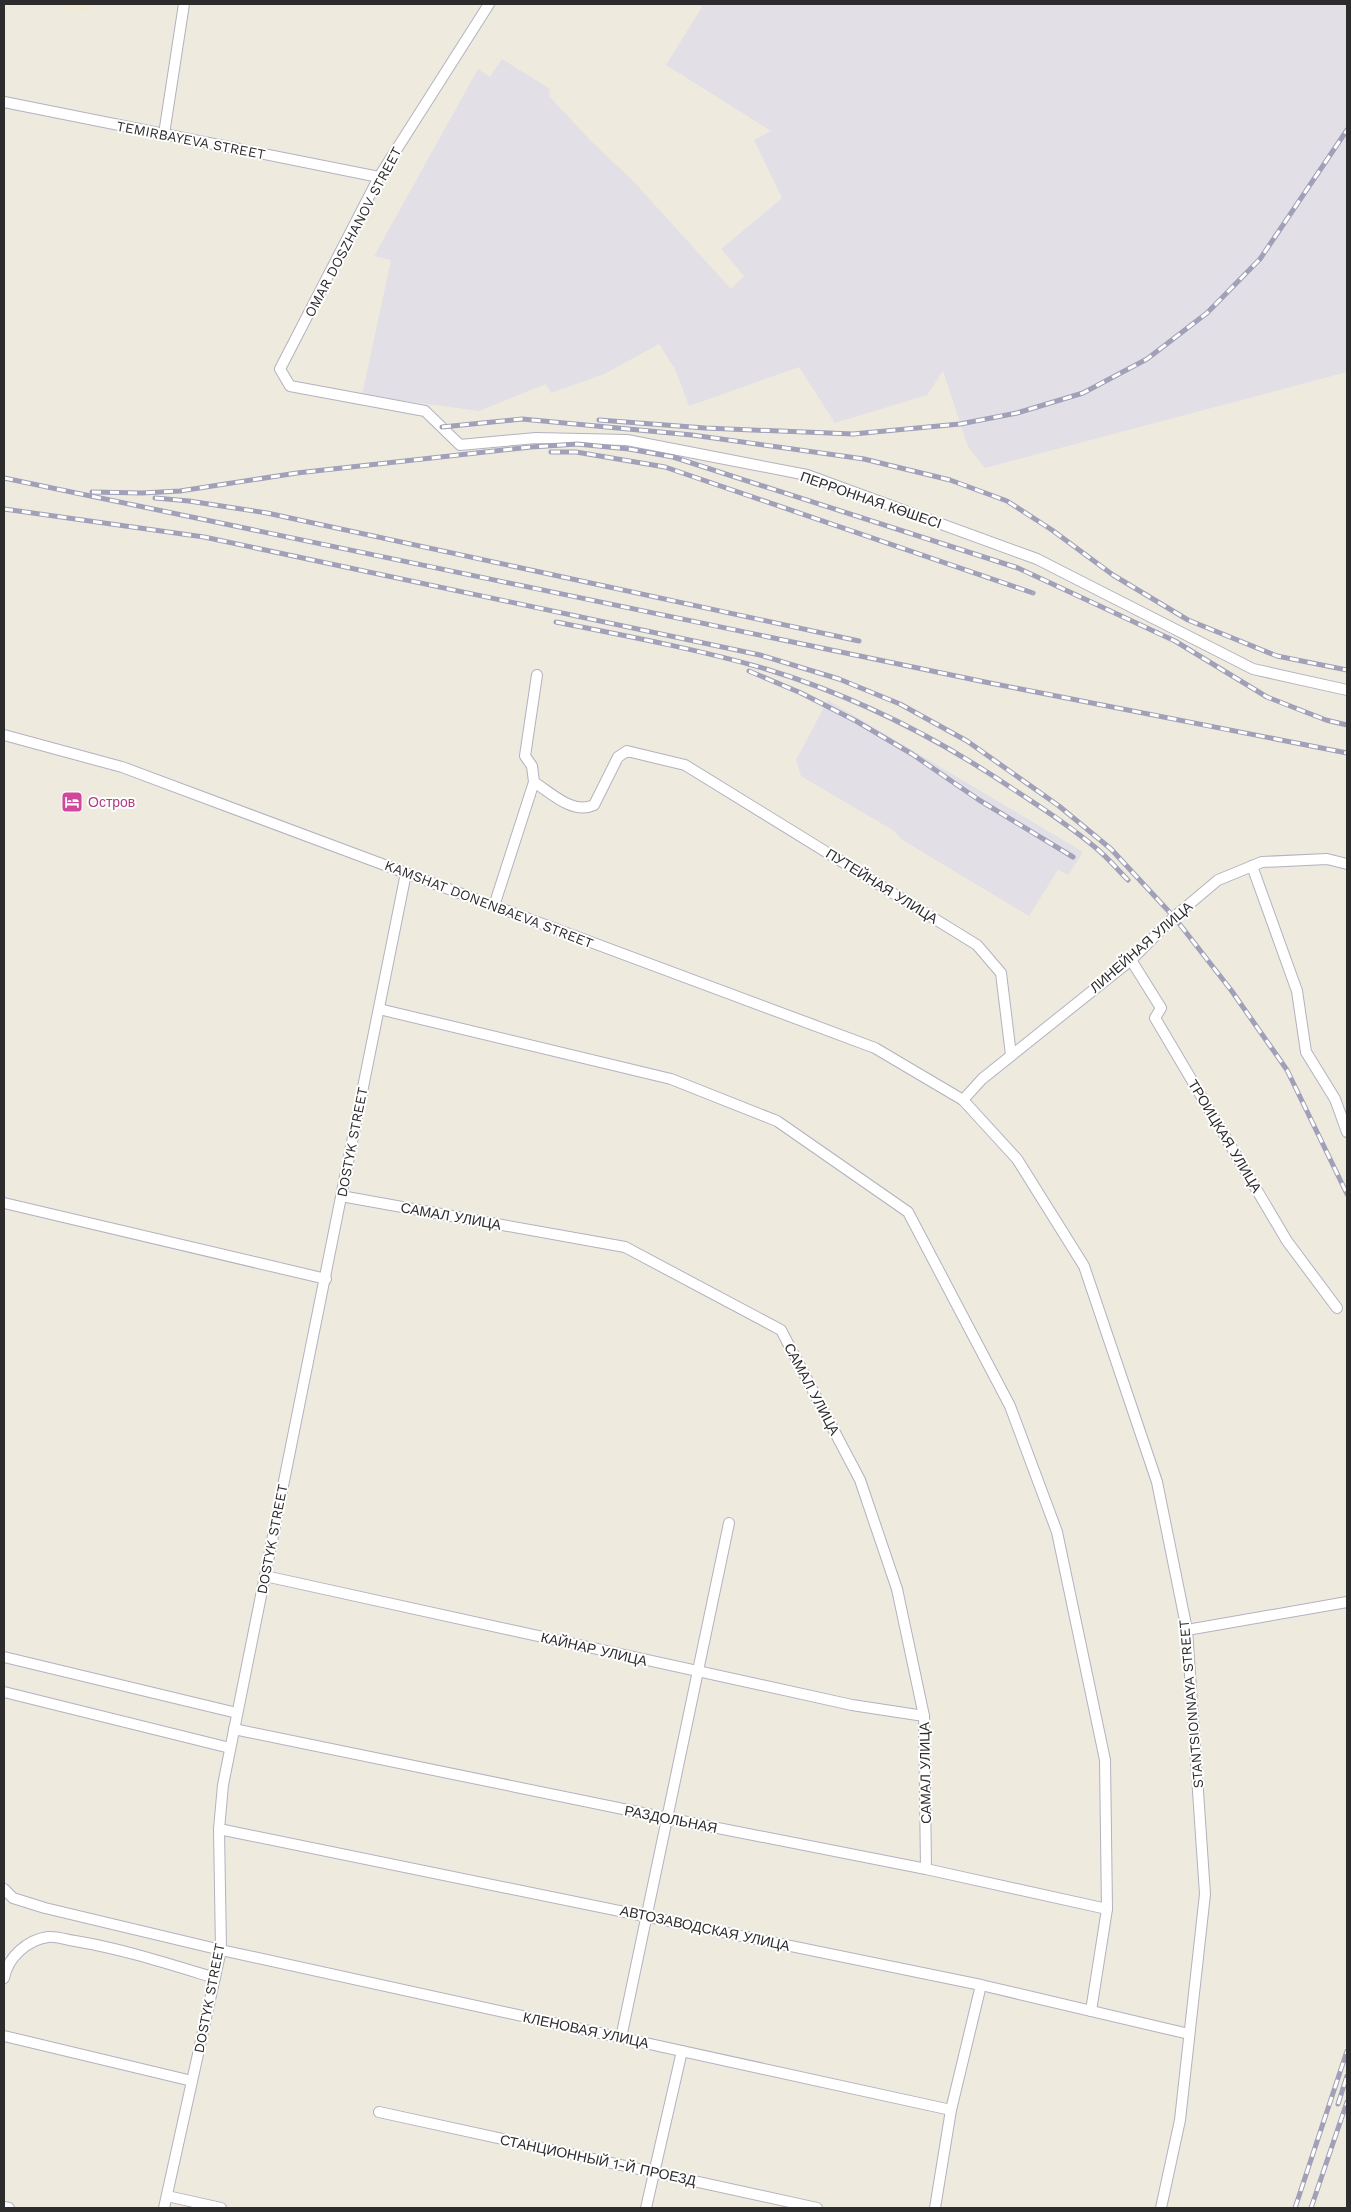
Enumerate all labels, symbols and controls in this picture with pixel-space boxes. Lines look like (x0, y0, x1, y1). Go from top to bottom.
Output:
street label: TEMIRBAYEVA STREET (115, 118, 267, 162)
street label: OMAR DOSZHANOV STREET (301, 144, 405, 320)
street label: ПЕРРОННАЯ КӨШЕСІ (798, 468, 944, 532)
hotel icon: Остров (60, 790, 84, 814)
place label: Остров (88, 794, 135, 810)
street label: ПУТЕЙНАЯ УЛИЦА (823, 844, 942, 927)
street label: KAMSHAT DONENBAEVA STREET (382, 857, 596, 951)
street label: ЛИНЕЙНАЯ УЛИЦА (1086, 897, 1196, 996)
street label: ТРОИЦКАЯ УЛИЦА (1185, 1077, 1265, 1196)
street label: DOSTYK STREET (333, 1085, 371, 1198)
street label: САМАЛ УЛИЦА (399, 1199, 503, 1233)
street label: САМАЛ УЛИЦА (781, 1340, 843, 1438)
street label: DOSTYK STREET (253, 1482, 291, 1595)
street label: STANTSIONNAYA STREET (1176, 1619, 1206, 1789)
street label: КАЙНАР УЛИЦА (539, 1628, 650, 1669)
street label: САМАЛ УЛИЦА (916, 1721, 934, 1824)
street label: РАЗДОЛЬНАЯ (623, 1802, 719, 1836)
street label: АВТОЗАВОДСКАЯ УЛИЦА (619, 1902, 792, 1954)
street label: DOSTYK STREET (190, 1941, 228, 2054)
street label: КЛЕНОВАЯ УЛИЦА (522, 2009, 651, 2051)
street label: СТАНЦИОННЫЙ 1-Й ПРОЕЗД (498, 2130, 698, 2189)

